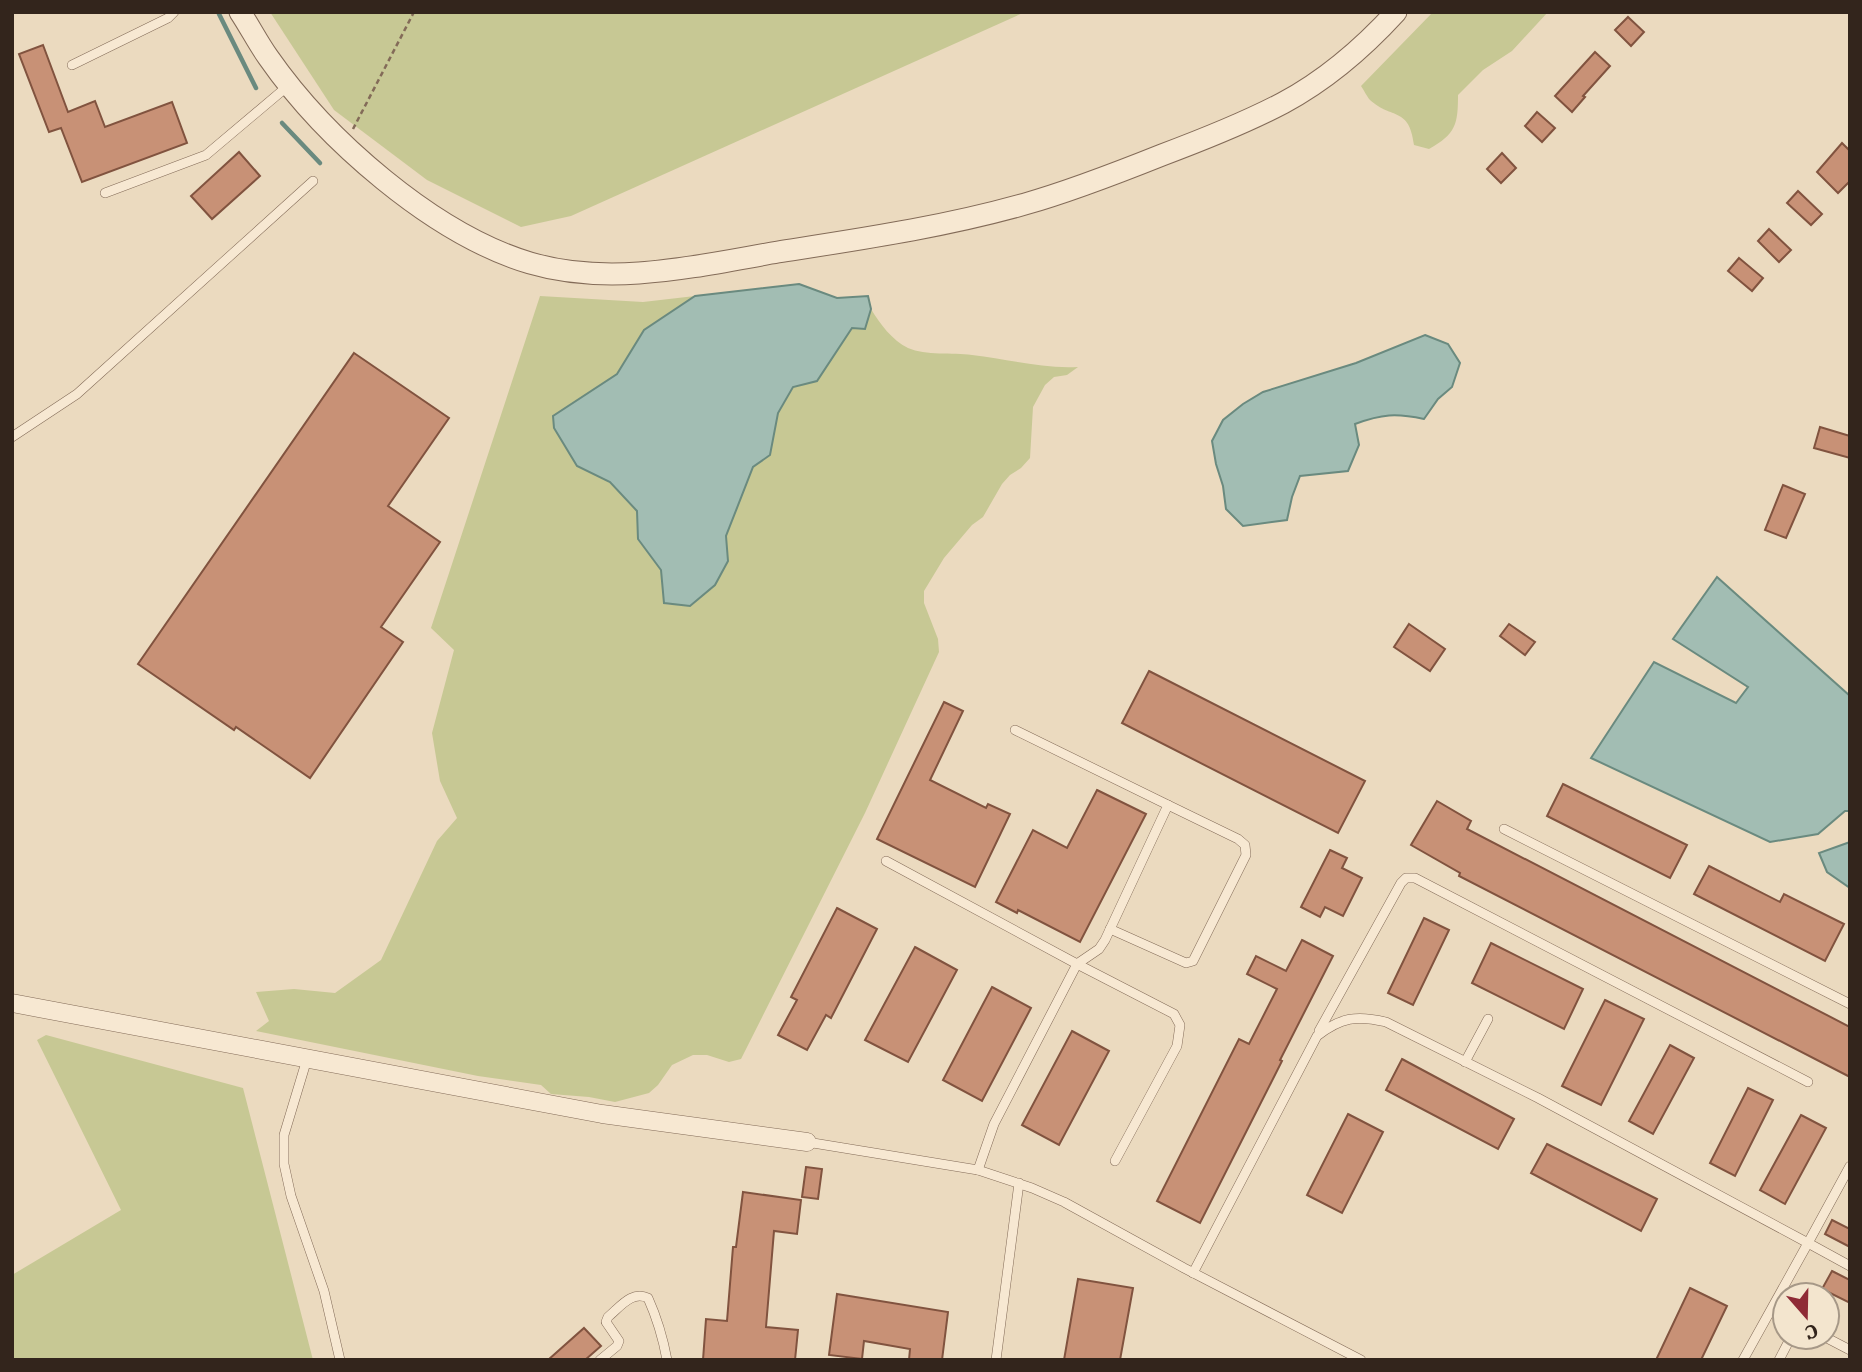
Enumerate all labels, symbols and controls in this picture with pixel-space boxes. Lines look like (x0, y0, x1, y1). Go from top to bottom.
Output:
north arrow (1771, 1281, 1841, 1351)
text: С (1802, 1319, 1822, 1345)

